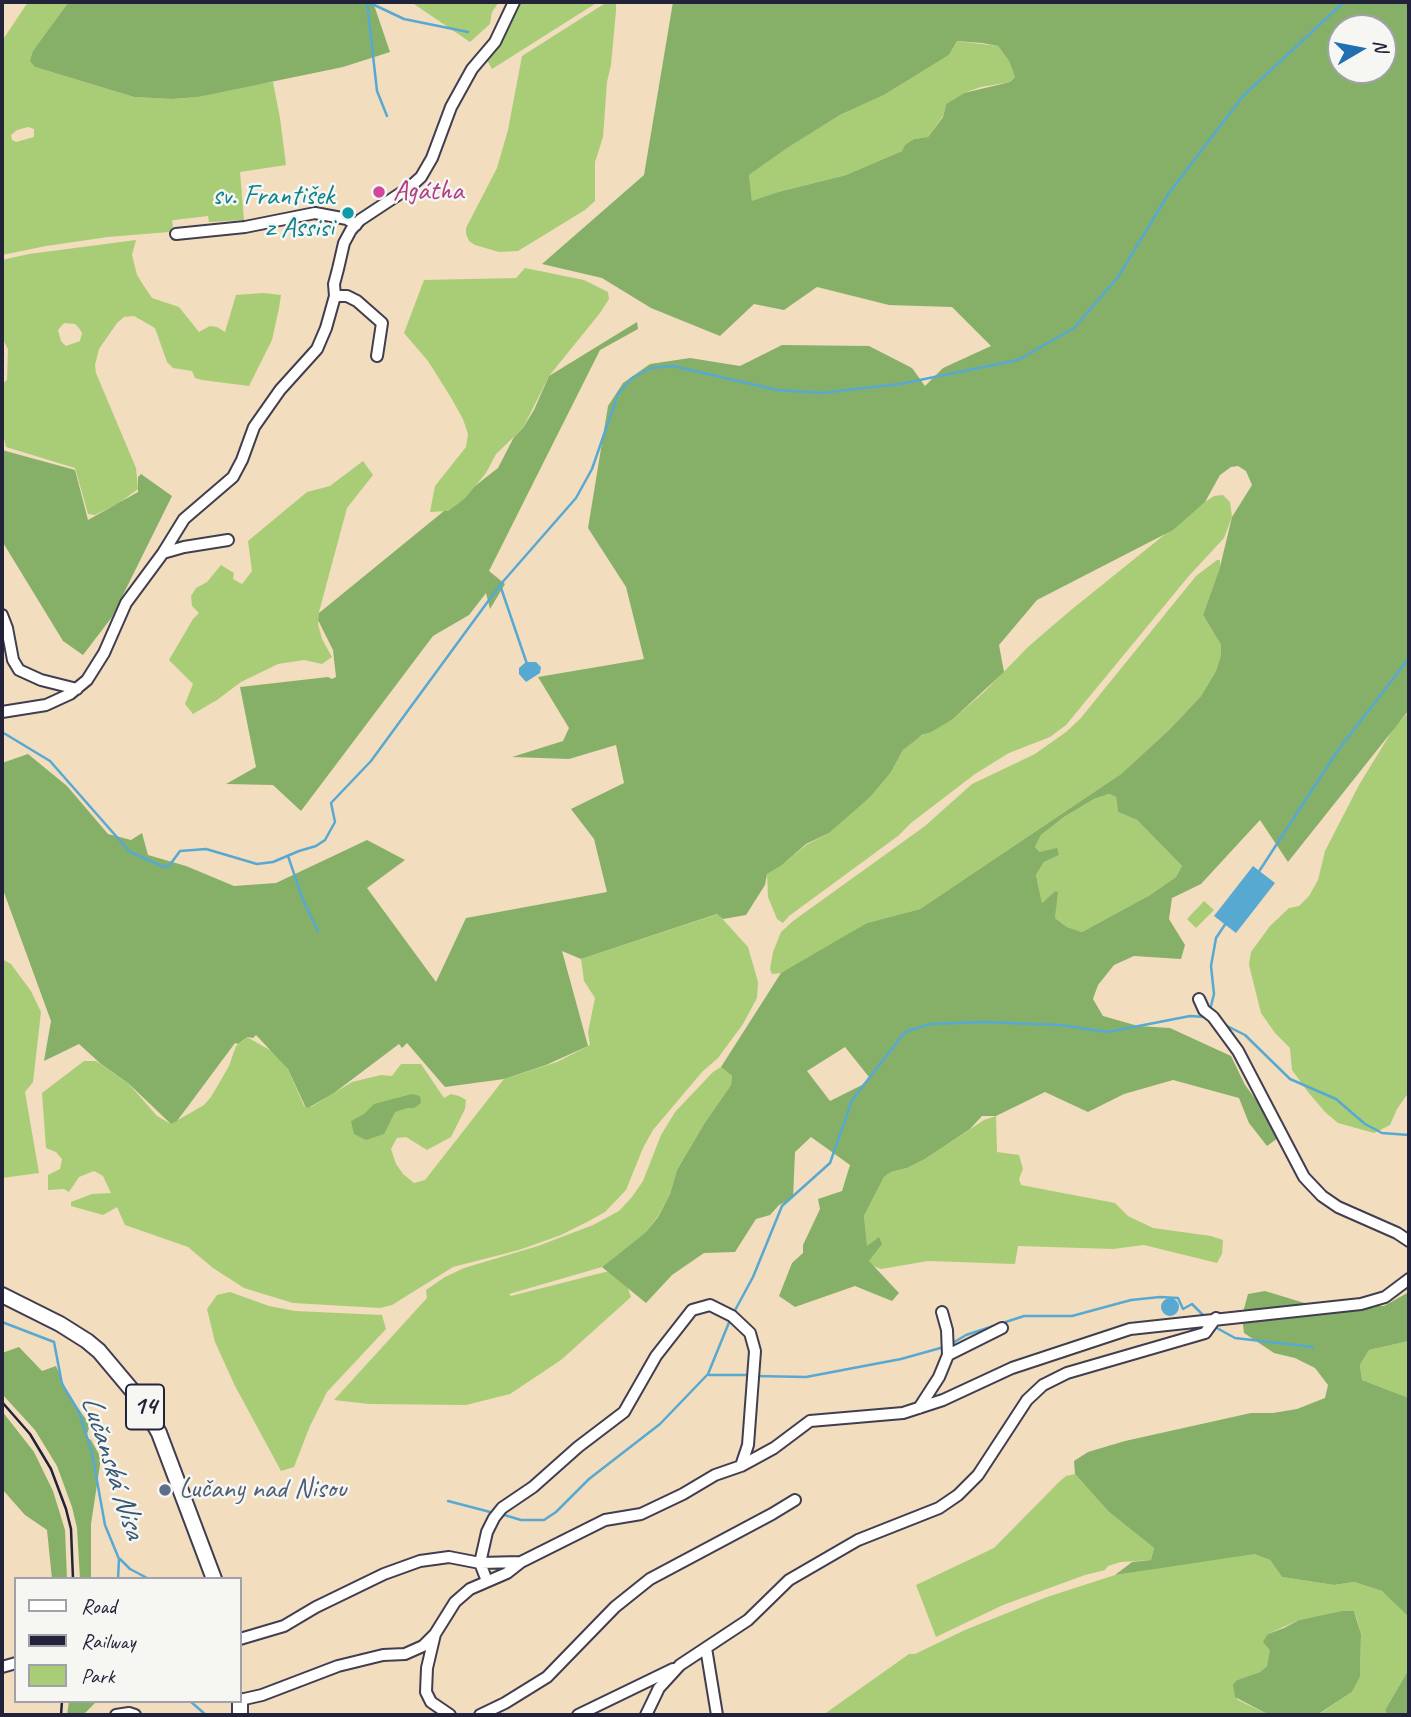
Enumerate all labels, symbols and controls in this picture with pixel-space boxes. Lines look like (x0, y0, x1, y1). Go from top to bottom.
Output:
north arrow (1327, 14, 1397, 84)
text: N (1368, 38, 1394, 54)
place label: Agátha (393, 175, 463, 209)
place label: sv. František z Assisi (212, 180, 334, 246)
marker: Agátha (371, 184, 387, 200)
marker: sv. František z Assisi (340, 205, 356, 221)
road number: 14 (126, 1384, 164, 1430)
water label: Lučanská Nisa (72, 1391, 152, 1543)
place label: Lučany nad Nisou (179, 1473, 346, 1507)
marker: Lučany nad Nisou (157, 1482, 173, 1498)
legend (14, 1577, 242, 1703)
text: Road (81, 1593, 116, 1619)
text: Railway (81, 1628, 135, 1654)
text: Park (81, 1663, 114, 1689)

